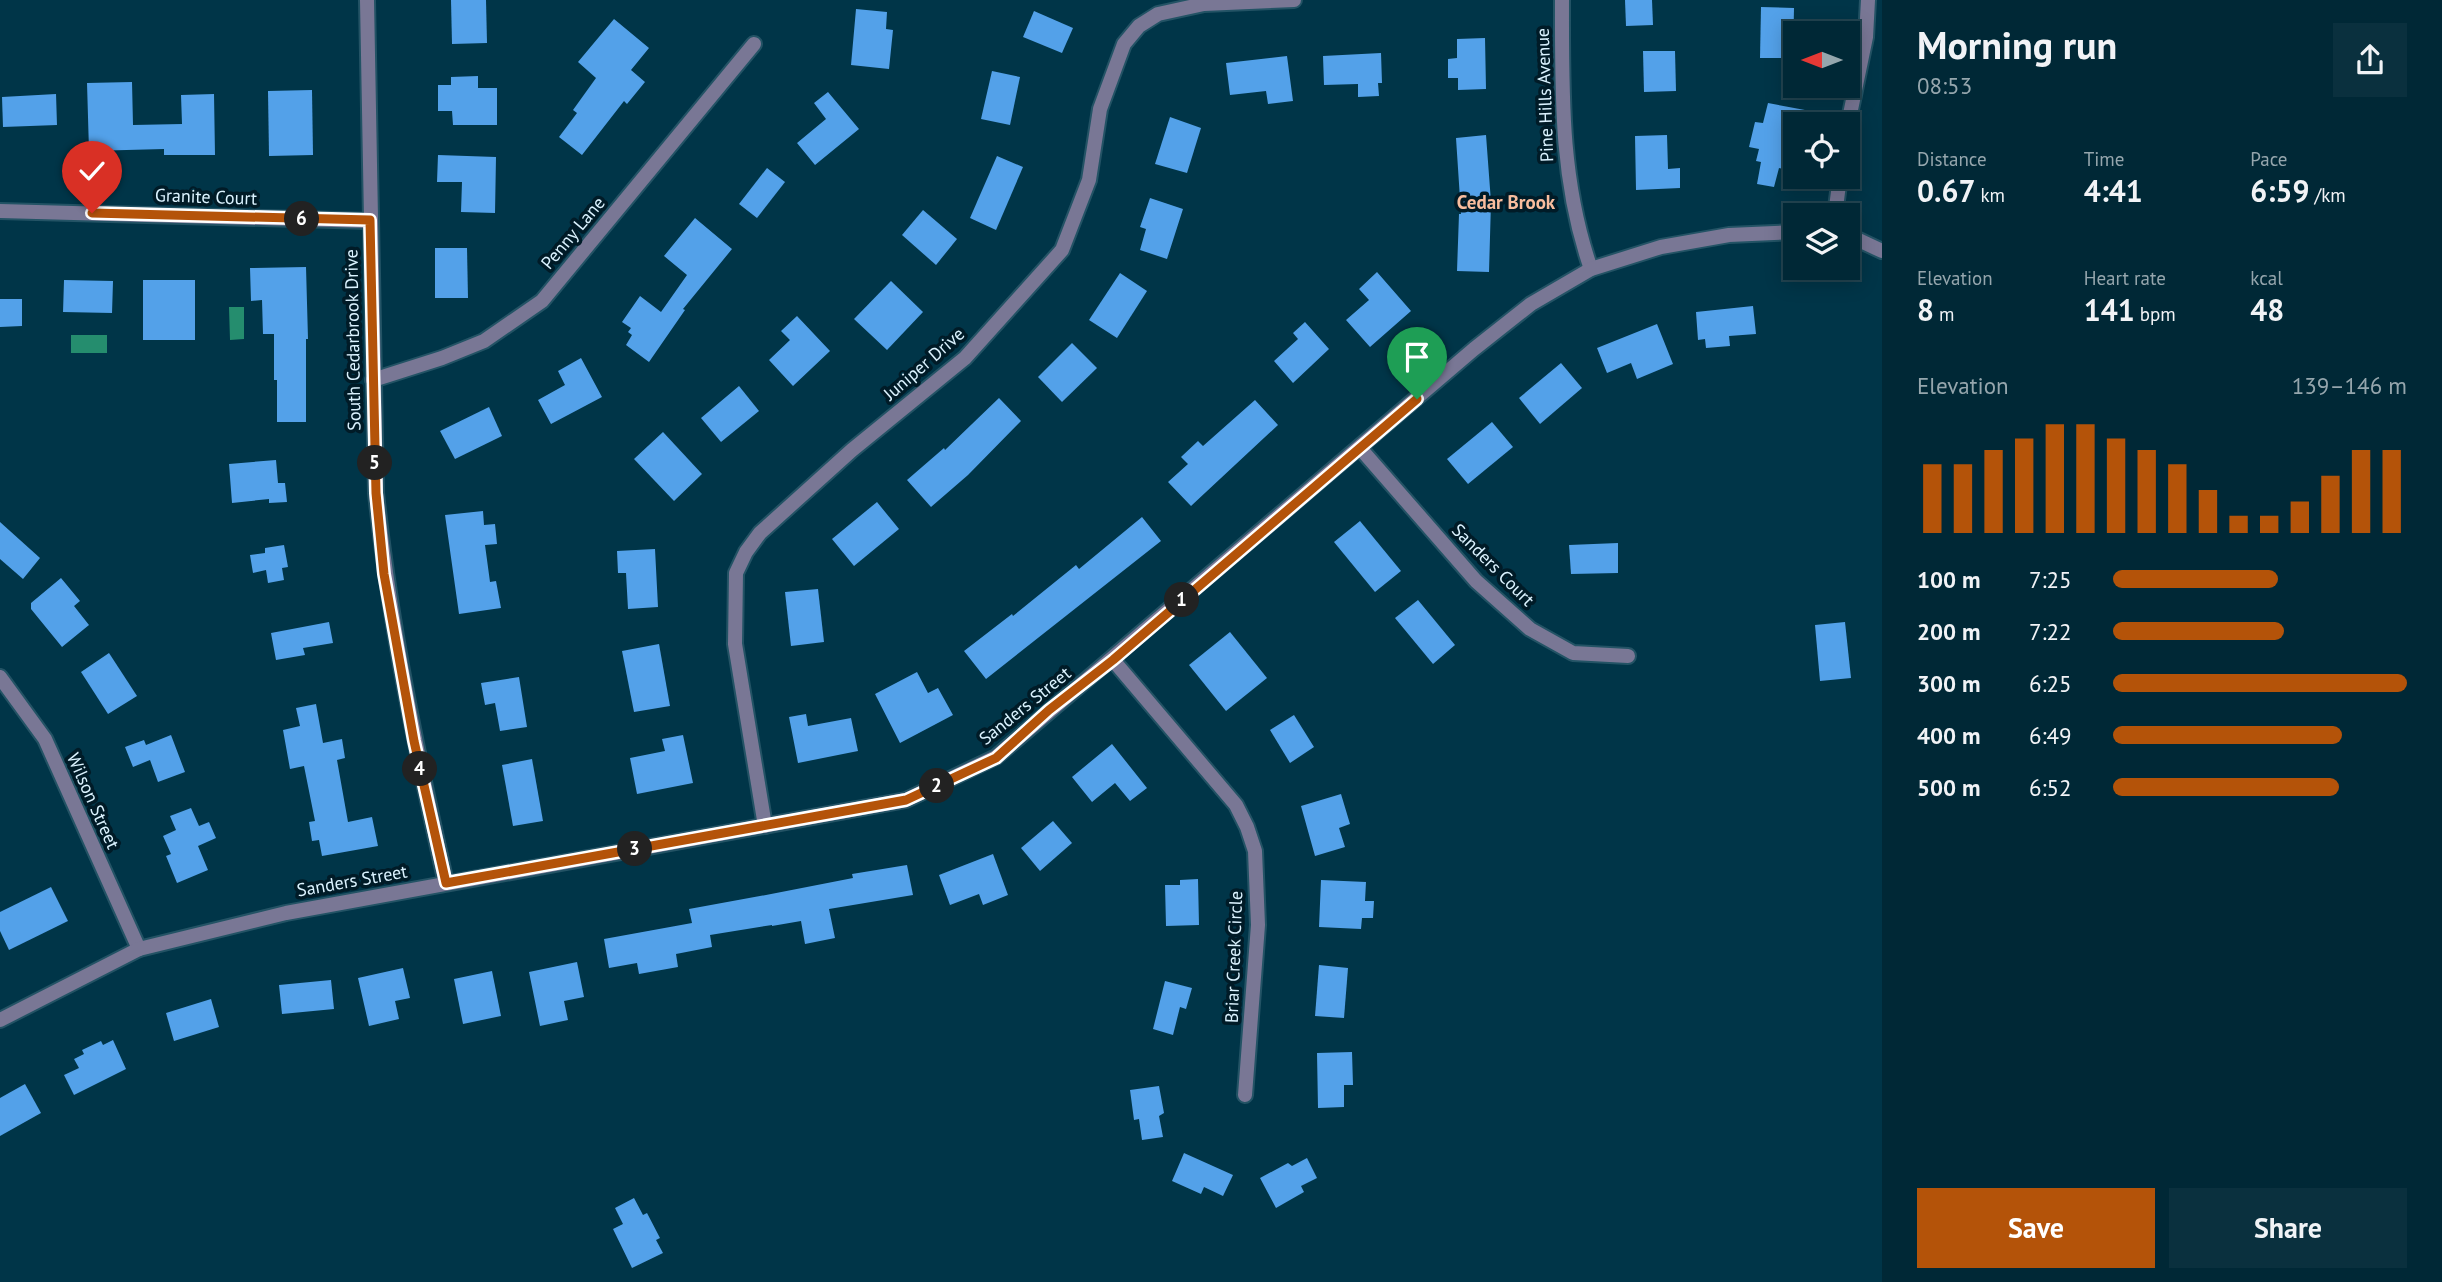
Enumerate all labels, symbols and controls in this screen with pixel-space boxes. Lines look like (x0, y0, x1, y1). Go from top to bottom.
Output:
text: Morning run (1917, 20, 2117, 69)
north arrow (1783, 21, 1860, 98)
map controls (1783, 21, 1860, 280)
button: share (2333, 23, 2407, 97)
street label: Pine Hills Avenue (1531, 28, 1558, 162)
text: 08:53 (1917, 71, 1972, 100)
button: locate (1783, 112, 1860, 189)
pin (62, 141, 122, 213)
text: Distance (1917, 147, 1987, 171)
text: Time (2084, 147, 2124, 171)
text: Pace (2250, 147, 2288, 171)
icon: check (73, 152, 111, 190)
text: 0.67 (1917, 171, 1975, 210)
text: 4:41 (2084, 171, 2143, 210)
text: 6:59 (2250, 171, 2309, 210)
street label: Granite Court (154, 183, 258, 210)
text: km (1975, 183, 2005, 207)
text: /km (2309, 183, 2346, 207)
district label: Cedar Brook (1457, 190, 1556, 214)
street label: Penny Lane (536, 192, 610, 274)
pin: 6 (284, 202, 320, 236)
button: layers (1783, 203, 1860, 280)
text: 6 (296, 206, 307, 230)
street label: South Cedarbrook Drive (339, 249, 366, 431)
text: Elevation (1917, 266, 1993, 290)
text: Heart rate (2084, 266, 2166, 290)
text: kcal (2250, 266, 2283, 290)
text: 8 (1917, 290, 1934, 329)
text: 141 (2084, 290, 2135, 329)
text: 48 (2250, 290, 2284, 329)
text: m (1934, 302, 1955, 326)
text: bpm (2135, 302, 2176, 326)
street label: Juniper Drive (878, 322, 969, 406)
pin (1387, 327, 1447, 399)
icon: arrive (1398, 338, 1436, 376)
text: Elevation (1917, 371, 2009, 400)
text: 139–146 m (2292, 371, 2407, 400)
pin: 5 (358, 446, 392, 480)
text: 5 (369, 450, 380, 474)
street label: Sanders Court (1447, 519, 1539, 611)
text: 100 m (1917, 565, 1980, 594)
text: 7:25 (2029, 565, 2072, 594)
pin: 1 (1164, 582, 1200, 618)
text: 1 (1176, 587, 1187, 611)
text: 200 m (1917, 617, 1980, 646)
text: 7:22 (2029, 617, 2072, 646)
street label: Sanders Street (974, 662, 1075, 750)
text: 300 m (1917, 669, 1980, 698)
text: 6:25 (2029, 669, 2072, 698)
text: 400 m (1917, 721, 1980, 750)
text: 6:49 (2029, 721, 2072, 750)
street label: Wilson Street (62, 749, 125, 852)
pin: 4 (402, 752, 438, 786)
text: 4 (414, 756, 425, 780)
pin: 2 (920, 768, 954, 804)
text: 2 (931, 773, 942, 797)
text: 500 m (1917, 773, 1980, 802)
text: 6:52 (2029, 773, 2072, 802)
pin: 3 (618, 832, 652, 866)
text: 3 (629, 836, 640, 860)
street label: Sanders Street (295, 859, 409, 902)
street label: Briar Creek Circle (1220, 891, 1247, 1023)
button: Save (1917, 1188, 2155, 1268)
button: Share (2169, 1188, 2407, 1268)

